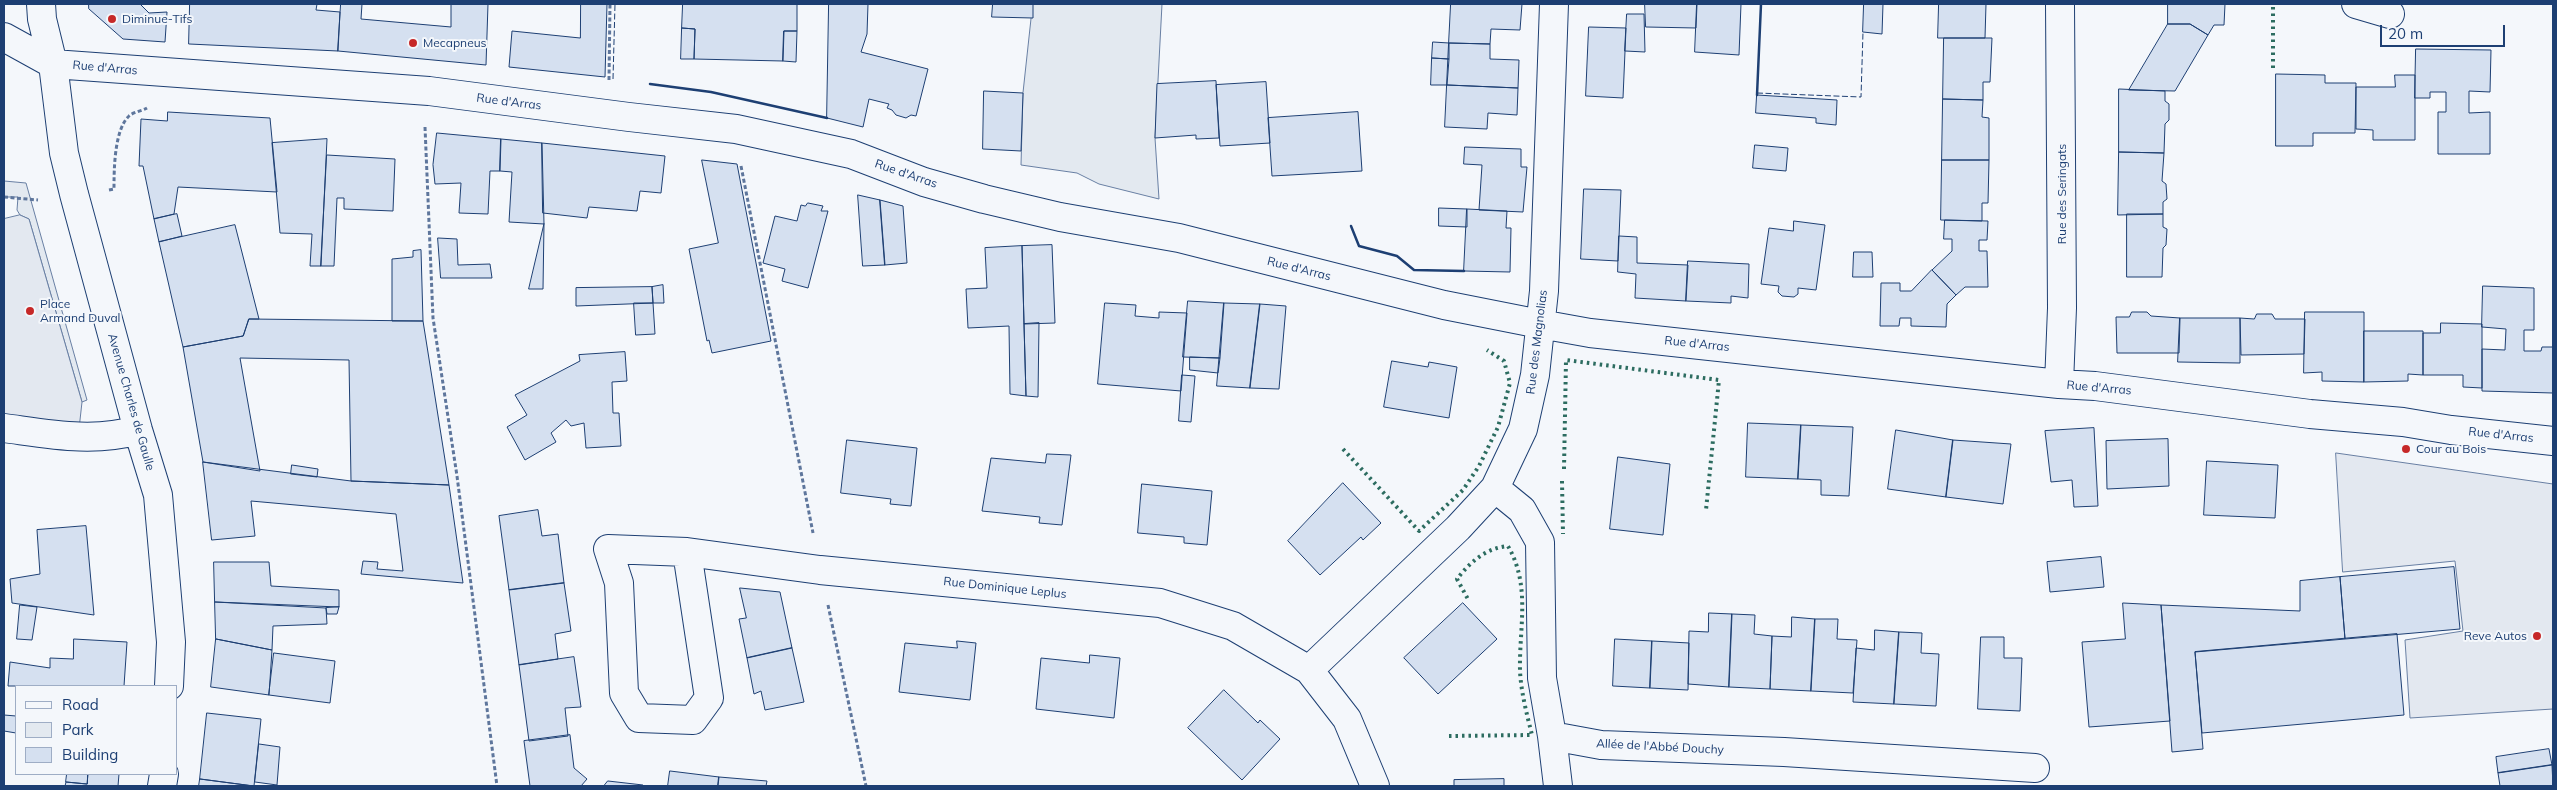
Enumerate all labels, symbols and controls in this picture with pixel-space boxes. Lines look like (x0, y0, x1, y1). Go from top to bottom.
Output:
place label: Diminue-Tifs (122, 12, 192, 26)
marker: Diminue-Tifs (106, 13, 118, 25)
scale bar (2382, 15, 2507, 47)
text: 20 m (2388, 24, 2423, 43)
place label: Mecapneus (423, 36, 487, 50)
marker: Mecapneus (407, 37, 419, 49)
street label: Rue d'Arras (72, 58, 138, 78)
street label: Rue d'Arras (476, 91, 542, 113)
street label: Rue des Seringats (2055, 144, 2069, 244)
street label: Rue d'Arras (873, 157, 939, 191)
street label: Rue d'Arras (1266, 254, 1332, 284)
street label: Rue des Magnolias (1523, 289, 1551, 395)
place label: Place Armand Duval (40, 297, 120, 325)
marker: Place Armand Duval (24, 305, 36, 317)
street label: Avenue Charles de Gaulle (104, 332, 158, 472)
street label: Rue d'Arras (1664, 333, 1730, 355)
street label: Rue d'Arras (2066, 378, 2132, 398)
street label: Rue d'Arras (2468, 424, 2534, 446)
place label: Cour au Bois (2416, 442, 2486, 456)
marker: Cour au Bois (2400, 443, 2412, 455)
street label: Rue Dominique Leplus (943, 574, 1067, 602)
place label: Reve Autos (2464, 629, 2527, 643)
marker: Reve Autos (2531, 630, 2543, 642)
legend (15, 685, 178, 775)
text: Road (62, 695, 99, 714)
text: Park (62, 720, 94, 739)
street label: Allée de l'Abbé Douchy (1596, 736, 1724, 758)
text: Building (62, 745, 118, 764)

